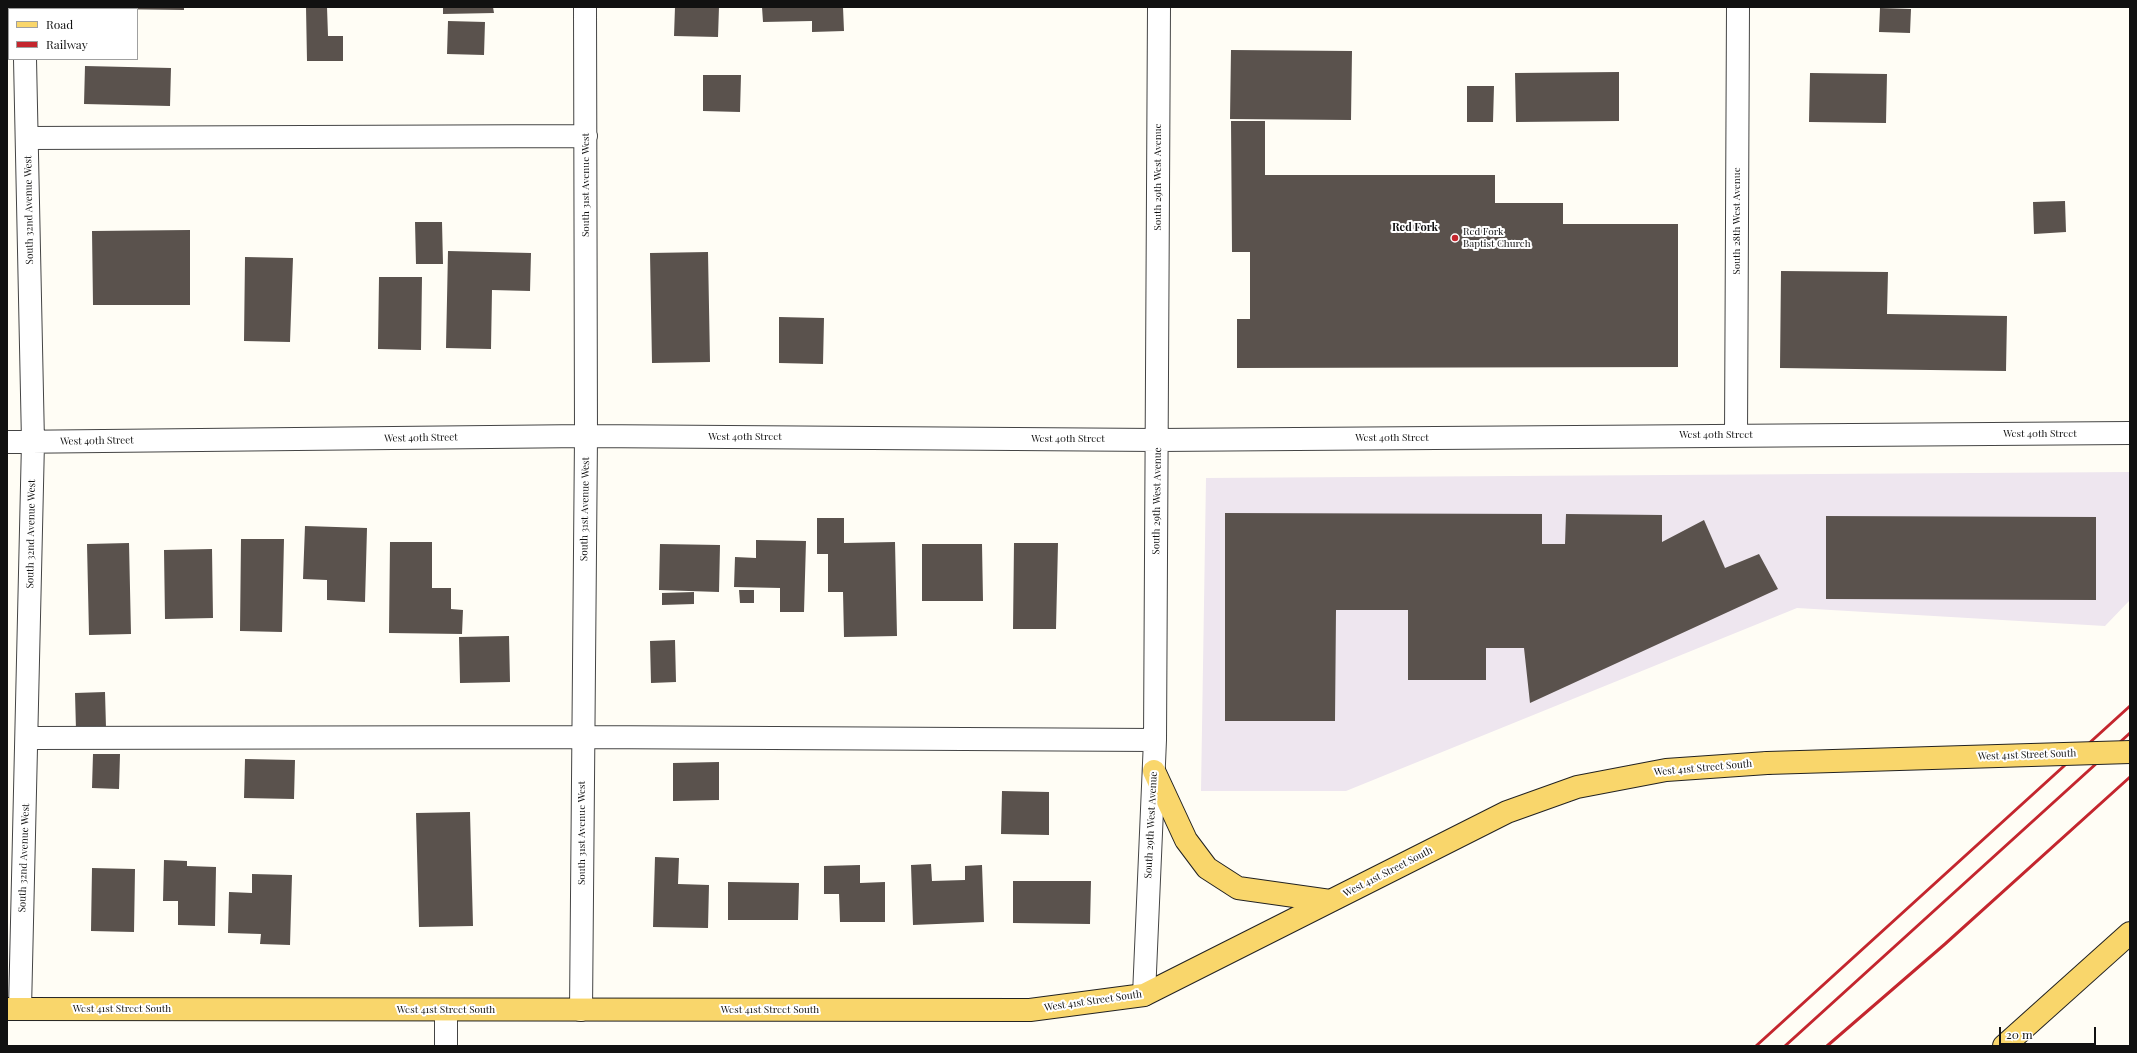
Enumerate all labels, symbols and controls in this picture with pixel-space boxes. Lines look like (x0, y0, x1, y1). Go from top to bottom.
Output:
legend (8, 8, 138, 60)
text: Road (46, 16, 73, 32)
text: Railway (46, 36, 88, 52)
street label: South 29th West Avenue (1152, 123, 1164, 231)
street label: South 31st Avenue West (580, 133, 592, 237)
street label: South 32nd Avenue West (22, 155, 36, 265)
street label: South 28th West Avenue (1731, 167, 1743, 275)
district label: Red Fork (1392, 221, 1438, 235)
place label: Red Fork Baptist Church (1463, 226, 1531, 250)
marker: Red Fork Baptist Church (1450, 233, 1460, 243)
street label: West 40th Street (2003, 428, 2077, 440)
street label: West 40th Street (1679, 429, 1753, 441)
street label: West 40th Street (384, 431, 458, 445)
street label: West 40th Street (708, 431, 782, 443)
street label: West 40th Street (1355, 432, 1429, 444)
street label: West 40th Street (1031, 433, 1105, 445)
street label: West 40th Street (60, 434, 134, 448)
street label: South 29th West Avenue (1150, 447, 1164, 555)
street label: South 31st Avenue West (578, 457, 592, 561)
street label: South 32nd Avenue West (24, 479, 38, 589)
street label: West 41st Street South (1978, 747, 2076, 763)
street label: West 41st Street South (1653, 758, 1753, 778)
street label: South 29th West Avenue (1142, 771, 1160, 879)
street label: South 31st Avenue West (576, 781, 588, 885)
street label: South 32nd Avenue West (16, 803, 32, 913)
street label: West 41st Street South (1341, 844, 1435, 900)
street label: West 41st Street South (1043, 988, 1143, 1014)
street label: West 41st Street South (73, 1003, 171, 1015)
street label: West 41st Street South (397, 1004, 495, 1016)
street label: West 41st Street South (721, 1004, 819, 1016)
scale bar (2001, 1019, 2098, 1045)
text: 20 m (2006, 1026, 2033, 1042)

